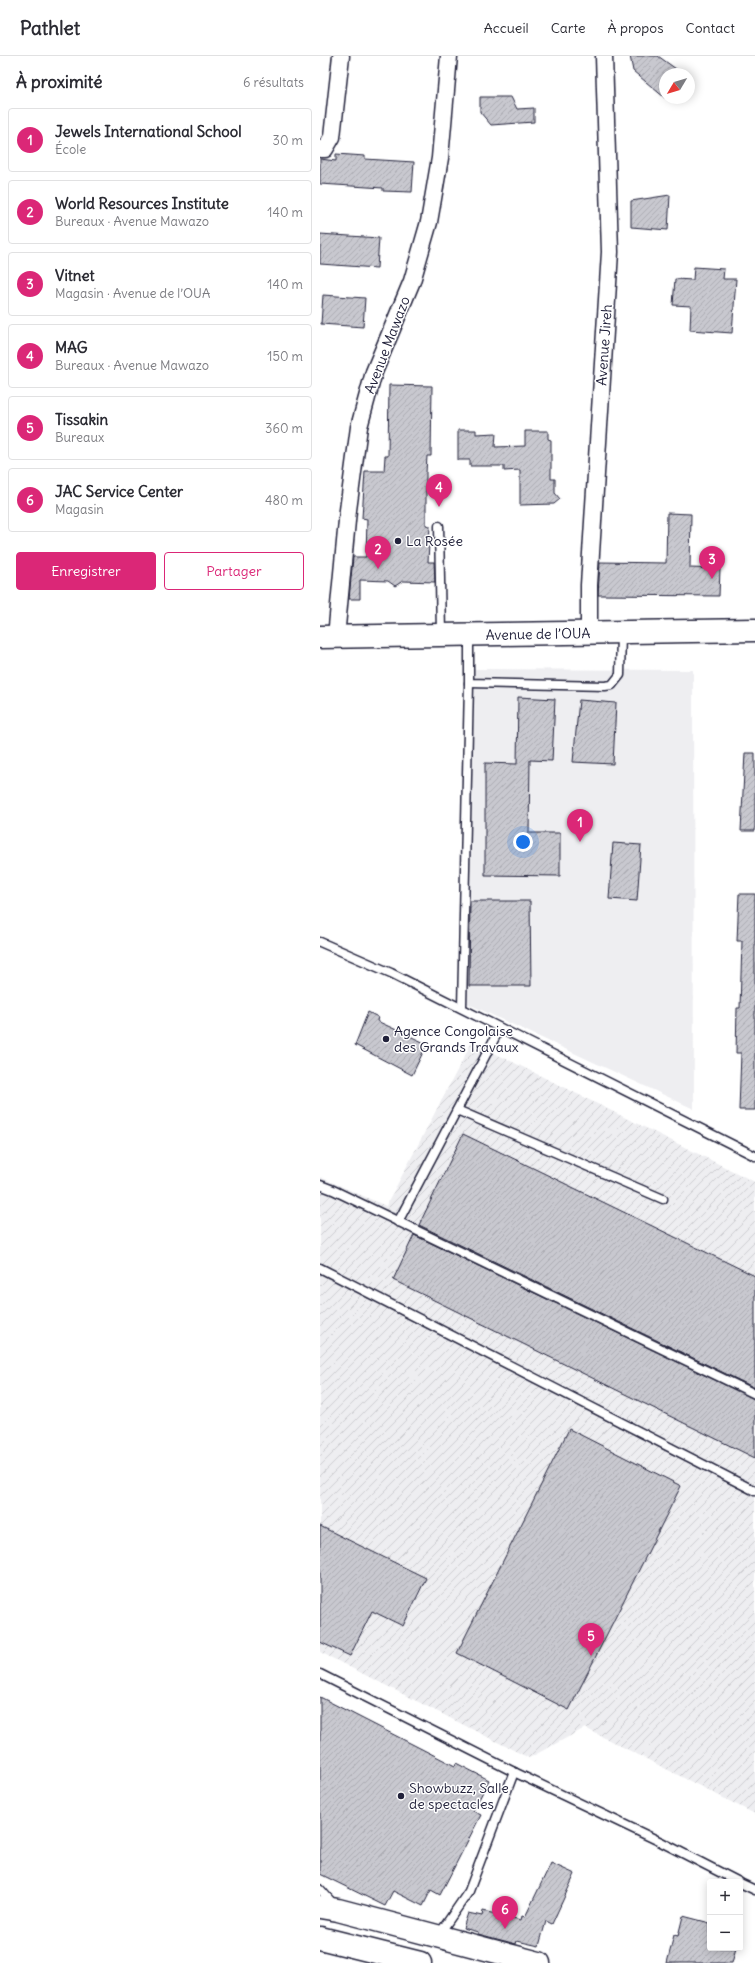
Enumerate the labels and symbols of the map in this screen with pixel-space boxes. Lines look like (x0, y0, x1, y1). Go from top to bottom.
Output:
north arrow (659, 68, 695, 104)
street label: Avenue Mawazo (360, 294, 414, 396)
street label: Avenue Jireh (592, 304, 616, 386)
pin: 4 (426, 474, 452, 507)
place label: La Rosée (406, 532, 463, 550)
pin: 2 (365, 536, 391, 569)
marker: La Rosée (393, 536, 403, 546)
pin: 3 (699, 546, 725, 579)
street label: Avenue de l’OUA (485, 624, 591, 644)
pin: 1 (567, 809, 593, 842)
your location (513, 832, 533, 852)
place label: Agence Congolaise des Grands Travaux (394, 1022, 519, 1056)
marker: Agence Congolaise des Grands Travaux (381, 1034, 391, 1044)
pin: 5 (578, 1623, 604, 1656)
place label: Showbuzz, Salle de spectacles (409, 1779, 509, 1813)
marker: Showbuzz, Salle de spectacles (396, 1791, 406, 1801)
pin: 6 (492, 1896, 518, 1929)

